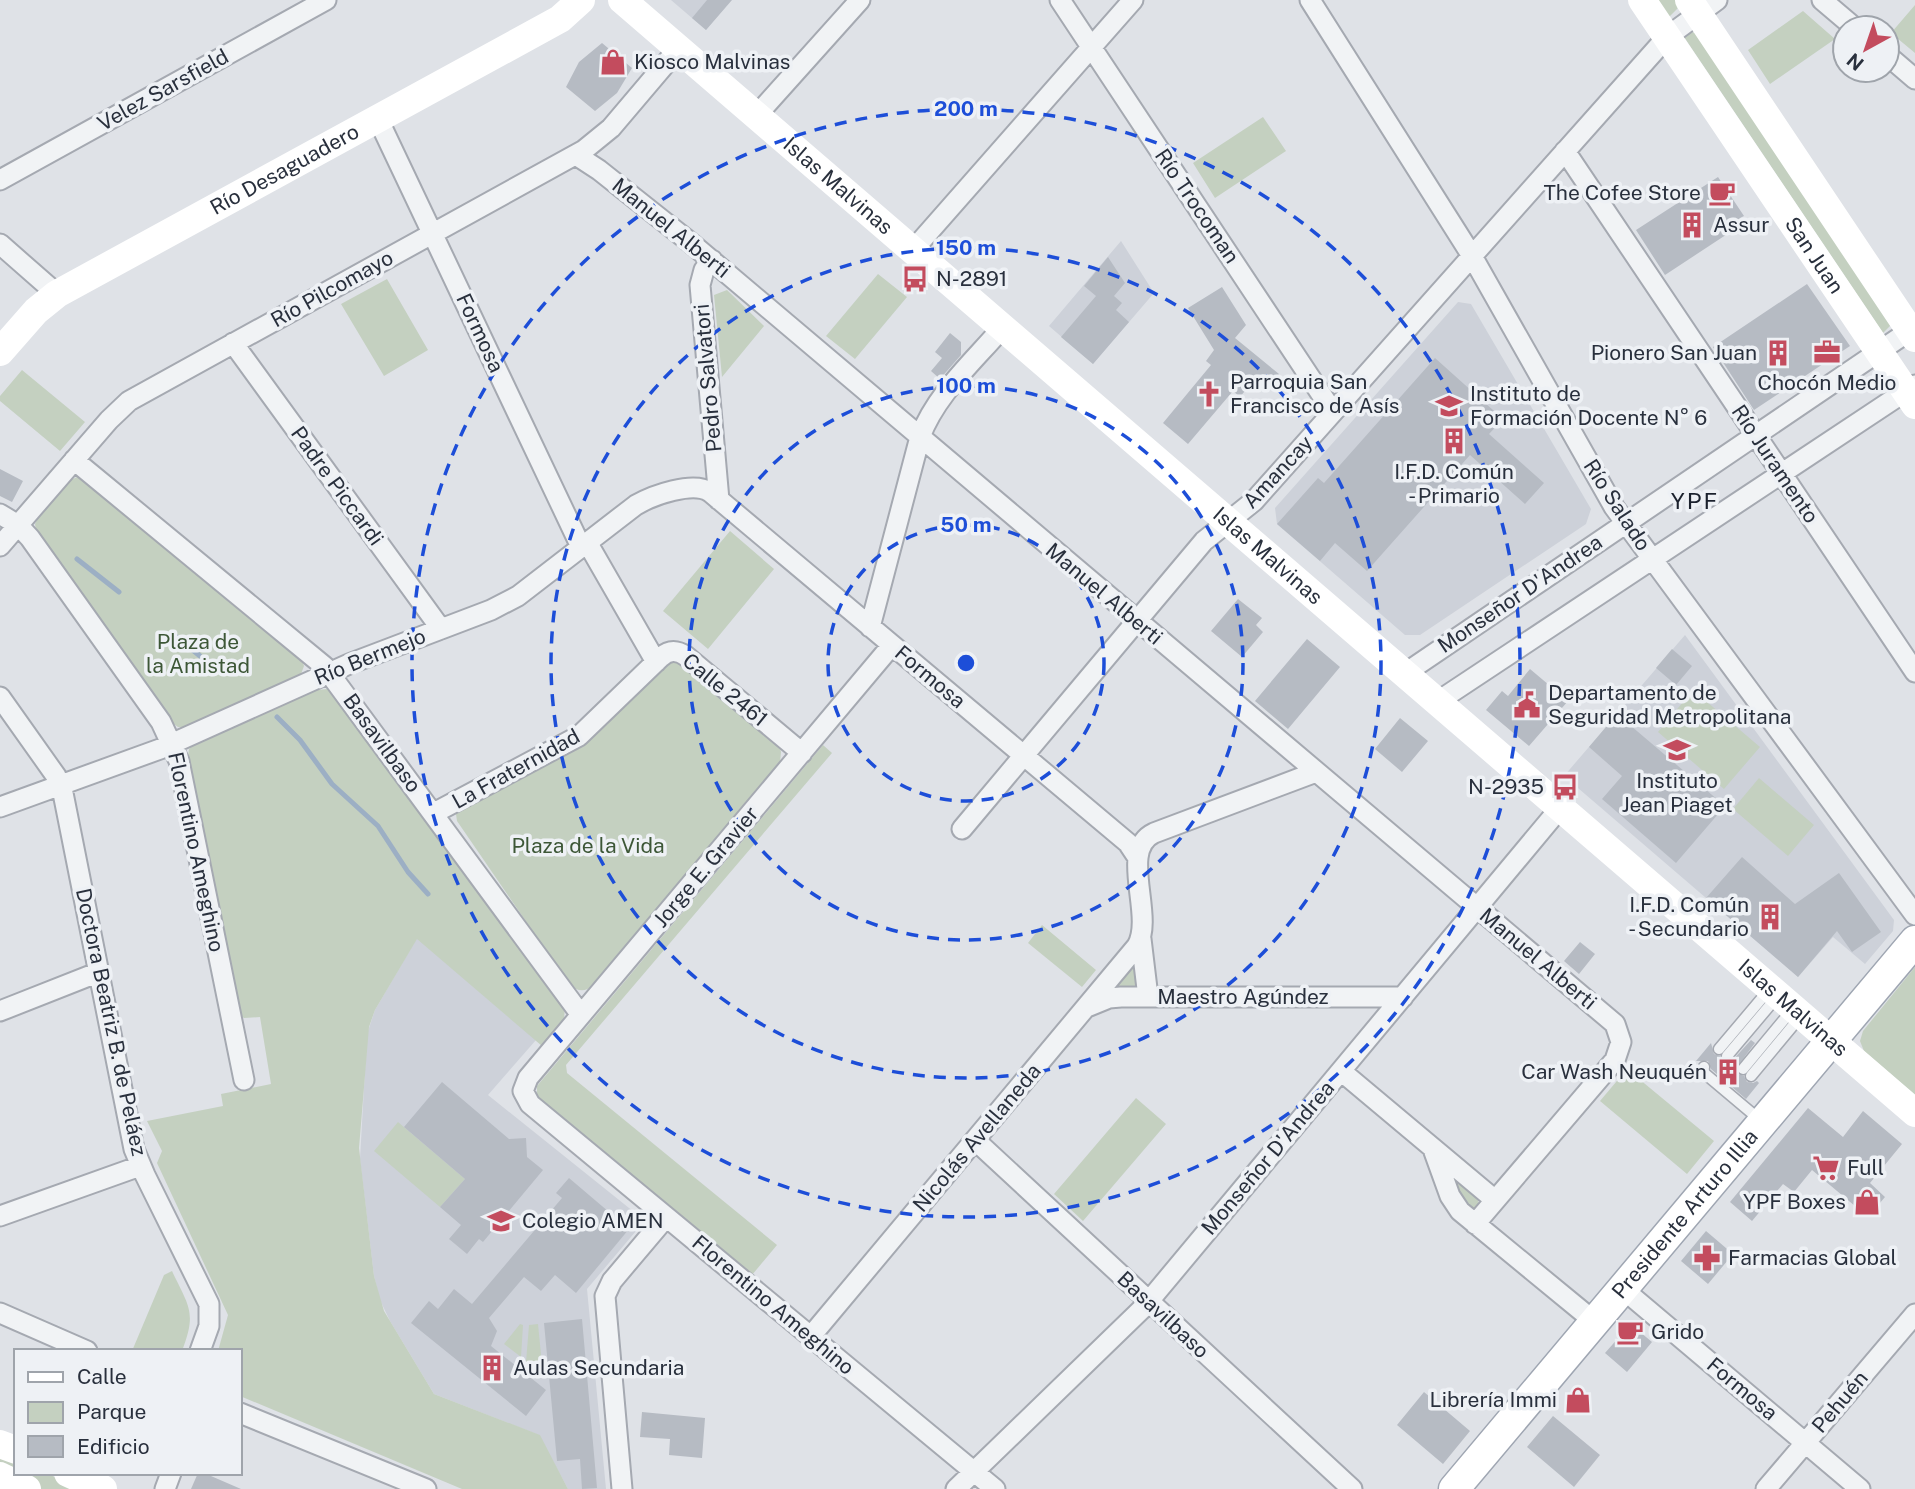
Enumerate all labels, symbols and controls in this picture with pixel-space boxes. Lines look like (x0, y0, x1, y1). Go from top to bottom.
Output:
north arrow (1831, 14, 1901, 84)
street label: Velez Sarsfield (93, 43, 233, 136)
shop icon: Kiosco Malvinas (598, 47, 628, 77)
place label: Kiosco Malvinas (634, 49, 790, 74)
text: N (1842, 49, 1868, 75)
text: 200 m (934, 96, 998, 121)
street label: Río Desaguadero (206, 118, 363, 220)
street label: Islas Malvinas (778, 132, 898, 240)
street label: Río Trocoman (1150, 144, 1245, 268)
street label: Manuel Alberti (607, 172, 735, 283)
cafe icon: The Cofee Store (1707, 178, 1737, 208)
place label: The Cofee Store (1543, 180, 1701, 205)
building icon: Assur (1677, 210, 1707, 240)
place label: Assur (1713, 212, 1769, 237)
street label: San Juan (1780, 212, 1849, 298)
text: 150 m (936, 235, 996, 260)
street label: Río Pilcomayo (266, 245, 397, 332)
bus stop icon: N-2891 (900, 264, 930, 294)
place label: N-2891 (936, 266, 1007, 291)
street label: Formosa (451, 289, 510, 376)
street label: Pedro Salvatori (689, 303, 726, 453)
office icon: Chocón Medio (1812, 337, 1842, 367)
building icon: Pionero San Juan (1763, 338, 1793, 368)
place label: Pionero San Juan (1591, 340, 1757, 365)
place label: Parroquia San Francisco de Asís (1230, 369, 1399, 418)
place label: Chocón Medio (1758, 370, 1896, 395)
text: 100 m (936, 373, 996, 398)
church icon: Parroquia San Francisco de Asís (1194, 379, 1224, 409)
place label: Instituto de Formación Docente N° 6 (1470, 381, 1707, 430)
school or university icon: Instituto de Formación Docente N° 6 (1434, 391, 1464, 421)
street label: Río Juramento (1727, 400, 1824, 528)
street label: Padre Piccardi (286, 421, 389, 550)
building icon: I.F.D. Común - Primario (1439, 426, 1469, 456)
street label: Amancay (1238, 430, 1318, 513)
street label: Río Salado (1579, 454, 1656, 555)
place label: I.F.D. Común - Primario (1394, 459, 1514, 508)
district label: YPF (1671, 487, 1719, 514)
street label: Islas Malvinas (1208, 501, 1328, 609)
text: 50 m (940, 512, 992, 537)
street label: Monseñor D'Andrea (1433, 529, 1607, 658)
street label: Manuel Alberti (1041, 538, 1168, 650)
street label: Río Bermejo (311, 623, 429, 690)
park label: Plaza de la Amistad (146, 629, 250, 678)
street label: Formosa (890, 640, 971, 713)
street label: Calle 2461 (678, 648, 773, 731)
centre of rings (954, 651, 978, 675)
place label: Departamento de Seguridad Metropolitana (1548, 680, 1791, 729)
street label: Basavilbaso (338, 688, 427, 797)
public building icon: Departamento de Seguridad Metropolitana (1512, 690, 1542, 720)
street label: La Fraternidad (448, 723, 584, 814)
school or university icon: Instituto Jean Piaget (1662, 735, 1692, 765)
street label: Florentino Ameghino (163, 750, 230, 954)
place label: Instituto Jean Piaget (1621, 768, 1733, 817)
bus stop icon: N-2935 (1550, 772, 1580, 802)
place label: N-2935 (1468, 774, 1544, 799)
street label: Jorge E. Gravier (648, 801, 763, 932)
park label: Plaza de la Vida (511, 833, 665, 858)
street label: Doctora Beatriz B. de Peláez (71, 886, 152, 1158)
place label: I.F.D. Común - Secundario (1628, 892, 1749, 941)
building icon: I.F.D. Común - Secundario (1755, 902, 1785, 932)
street label: Manuel Alberti (1475, 903, 1602, 1015)
street label: Islas Malvinas (1733, 954, 1853, 1062)
street label: Maestro Agúndez (1157, 984, 1329, 1009)
building icon: Car Wash Neuquén (1713, 1057, 1743, 1087)
street label: Nicolás Avellaneda (907, 1059, 1046, 1217)
place label: Car Wash Neuquén (1521, 1059, 1707, 1084)
street label: Monseñor D'Andrea (1196, 1076, 1339, 1240)
street label: Presidente Arturo Illia (1607, 1124, 1763, 1304)
supermarket icon: Full (1811, 1153, 1841, 1183)
place label: Full (1847, 1155, 1884, 1180)
shop icon: YPF Boxes (1852, 1187, 1882, 1217)
place label: YPF Boxes (1743, 1189, 1846, 1214)
school or university icon: Colegio AMEN (486, 1206, 516, 1236)
place label: Colegio AMEN (522, 1208, 664, 1233)
street label: Florentino Ameghino (687, 1230, 859, 1380)
pharmacy icon: Farmacias Global (1692, 1243, 1722, 1273)
place label: Farmacias Global (1728, 1245, 1897, 1270)
street label: Basavilbaso (1112, 1266, 1214, 1363)
cafe icon: Grido (1615, 1317, 1645, 1347)
place label: Grido (1651, 1319, 1704, 1344)
legend (14, 1349, 242, 1475)
street label: Formosa (1702, 1352, 1783, 1425)
building icon: Aulas Secundaria (477, 1353, 507, 1383)
place label: Aulas Secundaria (513, 1355, 684, 1380)
text: Calle (77, 1364, 127, 1389)
street label: Pehuén (1806, 1366, 1873, 1438)
shop icon: Librería Immi (1563, 1385, 1593, 1415)
place label: Librería Immi (1430, 1387, 1557, 1412)
text: Parque (77, 1399, 146, 1424)
text: Edificio (77, 1434, 150, 1459)

